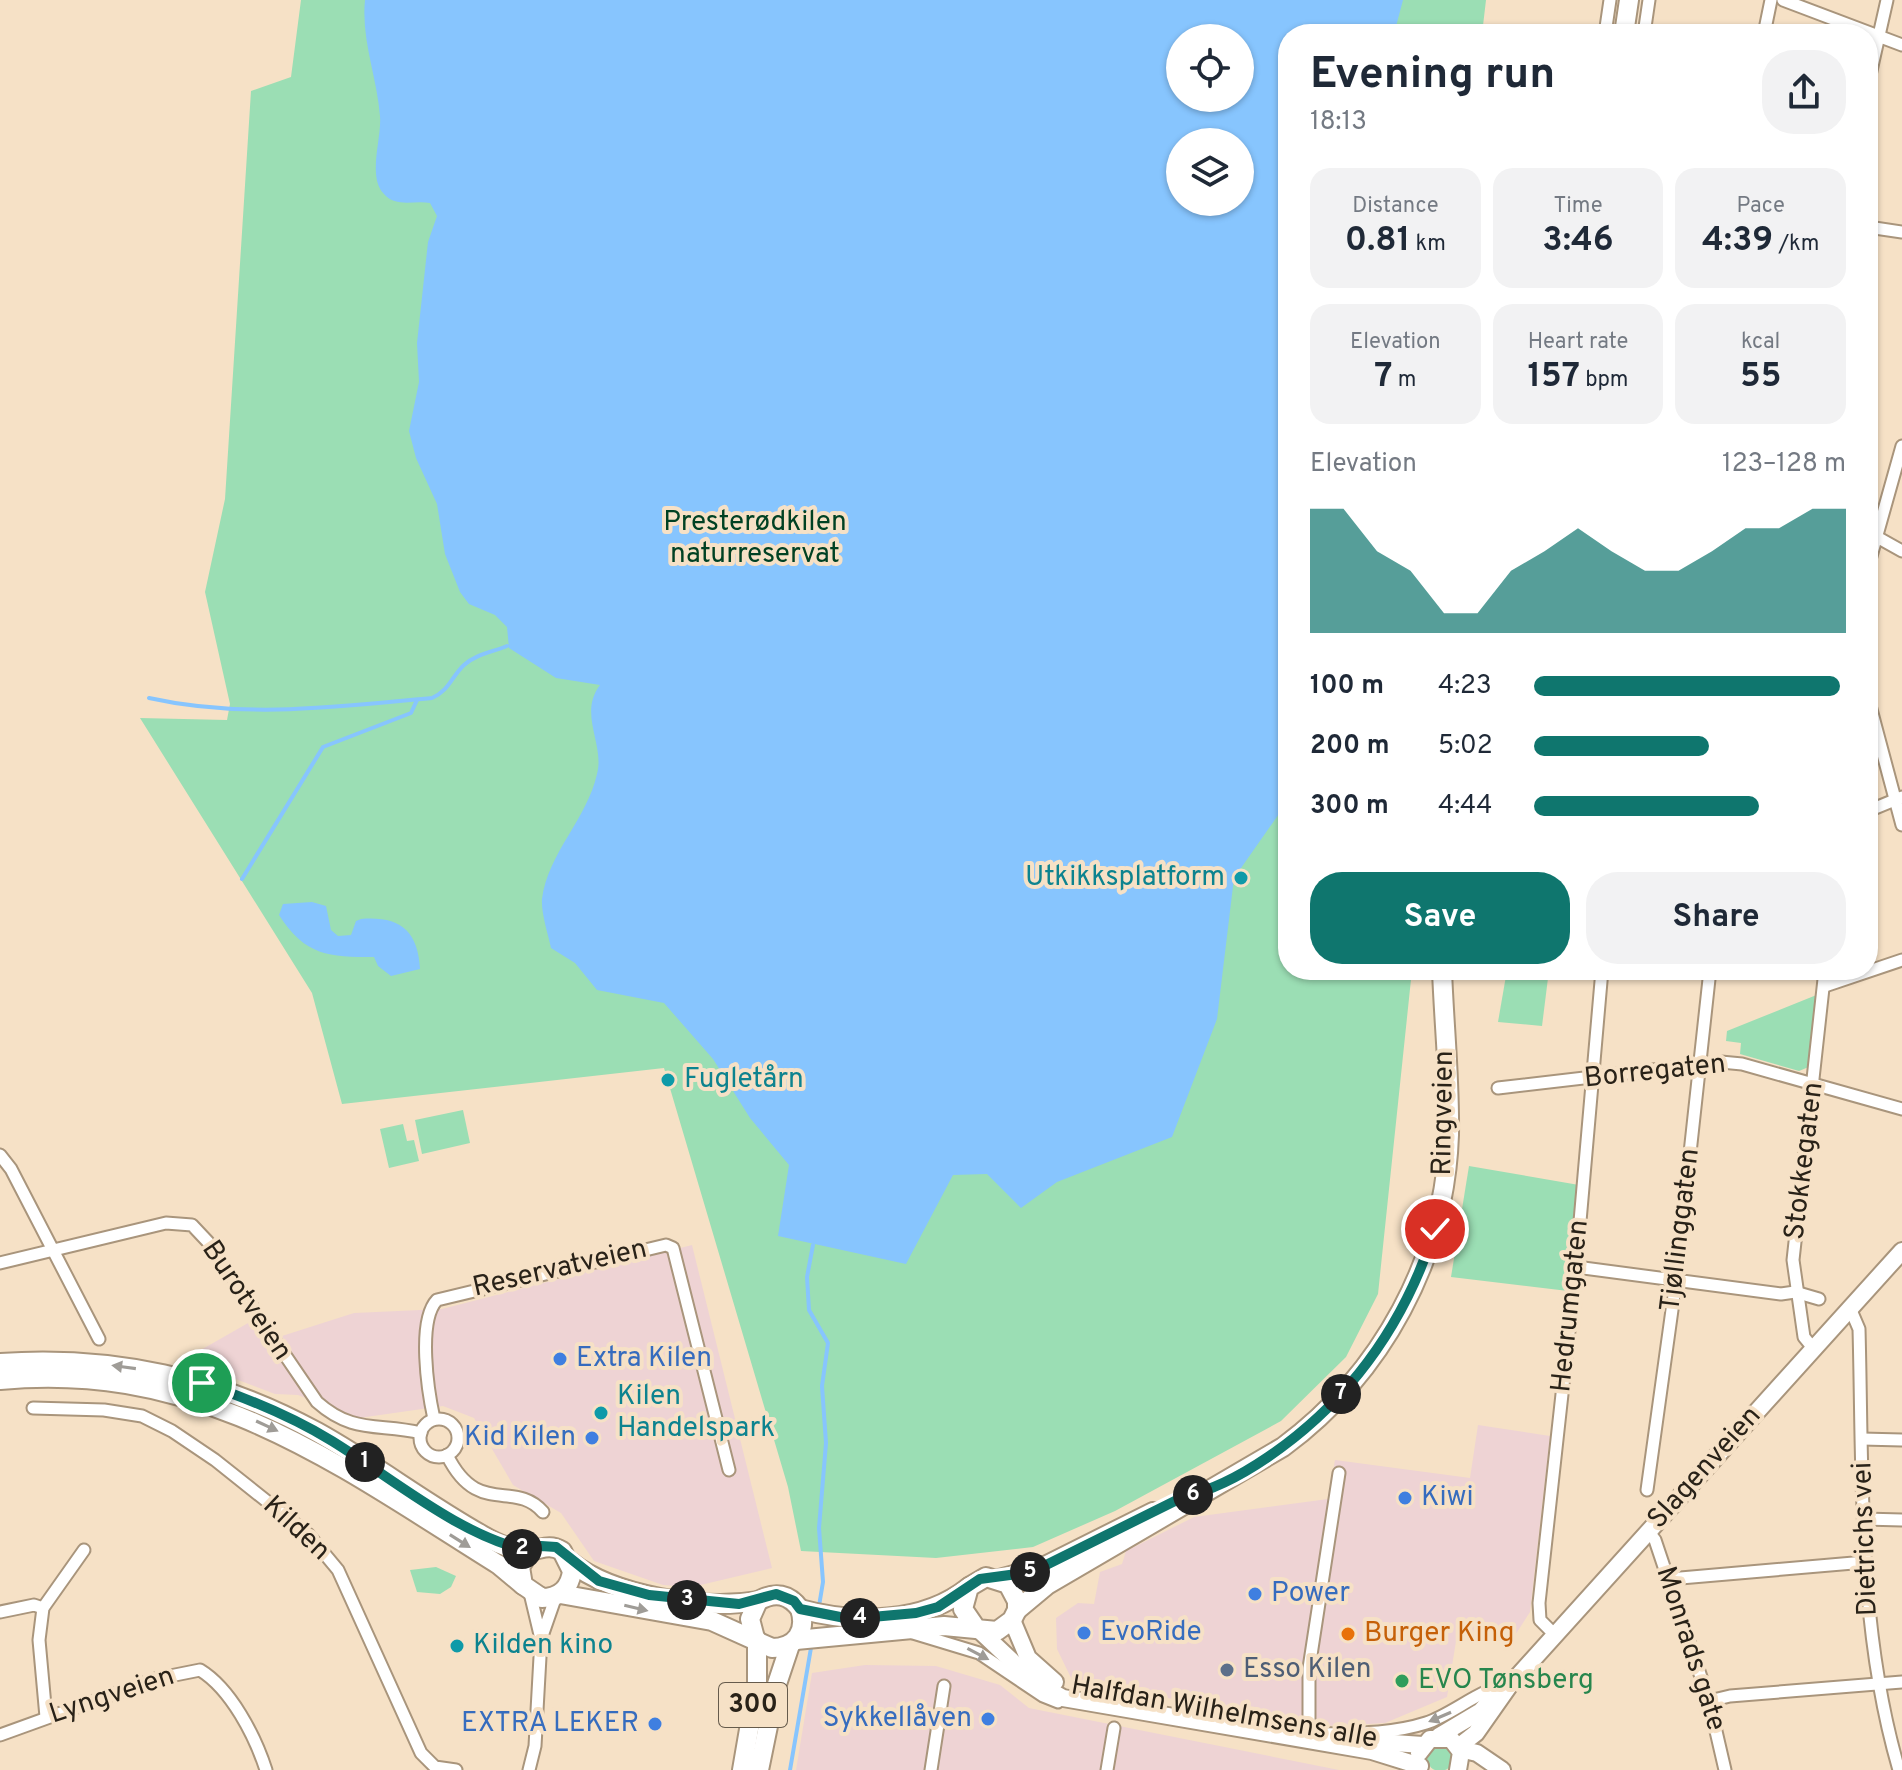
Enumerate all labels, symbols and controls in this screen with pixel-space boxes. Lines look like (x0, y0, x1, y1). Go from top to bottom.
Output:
map controls (1166, 24, 1254, 216)
button: locate (1166, 24, 1254, 112)
text: Evening run (1310, 48, 1555, 104)
button: share (1762, 50, 1846, 134)
text: 18:13 (1310, 106, 1367, 139)
button: layers (1166, 128, 1254, 216)
text: Distance (1352, 193, 1439, 220)
text: Time (1553, 193, 1603, 220)
text: Pace (1736, 193, 1785, 220)
text: 0.81 (1345, 220, 1410, 263)
text: 3:46 (1542, 220, 1614, 263)
text: 4:39 (1702, 220, 1773, 263)
text: km (1410, 231, 1446, 258)
text: /km (1773, 231, 1819, 258)
text: Elevation (1350, 329, 1441, 356)
text: Heart rate (1528, 329, 1628, 356)
text: kcal (1741, 329, 1780, 356)
text: 7 (1374, 356, 1393, 399)
text: 157 (1527, 356, 1580, 399)
text: 55 (1740, 356, 1781, 399)
text: m (1393, 367, 1416, 394)
text: bpm (1580, 367, 1629, 394)
text: Elevation (1310, 448, 1417, 481)
text: 123–128 m (1722, 448, 1846, 481)
park label: Presterødkilen naturreservat (663, 505, 847, 573)
text: 100 m (1310, 670, 1384, 703)
text: 4:23 (1438, 670, 1492, 703)
text: 200 m (1310, 730, 1389, 763)
text: 5:02 (1438, 730, 1493, 763)
text: 300 m (1310, 790, 1389, 823)
text: 4:44 (1438, 790, 1492, 823)
place label: Utkikksplatform (1025, 860, 1225, 896)
marker: Utkikksplatform (1232, 869, 1250, 887)
button: Save (1310, 872, 1570, 964)
button: Share (1586, 872, 1846, 964)
street label: Borregaten (1582, 1047, 1728, 1097)
street label: Ringveien (1425, 1050, 1463, 1176)
place label: Fugletårn (684, 1062, 804, 1098)
marker: Fugletårn (659, 1071, 677, 1089)
street label: Stokkegaten (1777, 1080, 1833, 1242)
street label: Tjøllinggaten (1653, 1146, 1709, 1314)
pin (1401, 1195, 1469, 1263)
icon: check (1413, 1207, 1457, 1251)
street label: Hedrumgaten (1544, 1218, 1598, 1394)
street label: Reservatveien (469, 1231, 651, 1307)
street label: Burotveien (193, 1234, 299, 1368)
place label: Extra Kilen (576, 1341, 712, 1377)
pin (168, 1349, 236, 1417)
marker: Extra Kilen (551, 1350, 569, 1368)
one-way arrow (111, 1360, 136, 1373)
icon: arrive (180, 1361, 224, 1405)
pin: 7 (1321, 1374, 1361, 1414)
place label: Kilen Handelspark (617, 1379, 775, 1447)
text: 7 (1335, 1380, 1347, 1407)
street label: Slagenveien (1640, 1399, 1770, 1537)
marker: Kilen Handelspark (592, 1404, 610, 1422)
one-way arrow (255, 1419, 279, 1433)
place label: Kid Kilen (464, 1420, 576, 1456)
marker: Kid Kilen (583, 1429, 601, 1447)
pin: 1 (345, 1442, 385, 1482)
text: 1 (361, 1448, 369, 1475)
street label: Dietrichs vei (1845, 1461, 1887, 1617)
pin: 6 (1173, 1475, 1213, 1515)
place label: Kiwi (1421, 1480, 1474, 1516)
text: 6 (1186, 1481, 1200, 1508)
street label: Kilden (255, 1489, 337, 1569)
marker: Kiwi (1396, 1489, 1414, 1507)
pin: 2 (502, 1529, 542, 1569)
one-way arrow (449, 1533, 471, 1547)
text: 2 (515, 1535, 529, 1562)
pin: 5 (1010, 1552, 1050, 1592)
text: 5 (1023, 1558, 1037, 1585)
street label: Monrads gate (1646, 1562, 1734, 1736)
place label: Power (1271, 1576, 1350, 1612)
pin: 3 (667, 1580, 707, 1620)
marker: Power (1246, 1585, 1264, 1603)
text: 3 (680, 1586, 694, 1613)
pin: 4 (840, 1598, 880, 1638)
one-way arrow (624, 1602, 649, 1615)
text: 4 (853, 1604, 867, 1631)
place label: EvoRide (1100, 1615, 1202, 1651)
place label: Burger King (1364, 1616, 1515, 1652)
marker: EvoRide (1075, 1624, 1093, 1642)
marker: Burger King (1339, 1625, 1357, 1643)
place label: Kilden kino (473, 1628, 613, 1664)
marker: Kilden kino (448, 1637, 466, 1655)
one-way arrow (967, 1647, 990, 1661)
place label: Esso Kilen (1243, 1652, 1372, 1688)
street label: Lyngveien (45, 1659, 179, 1733)
marker: Esso Kilen (1218, 1661, 1236, 1679)
place label: EVO Tønsberg (1418, 1663, 1594, 1699)
street label: Halfdan Wilhelmsens alle (1068, 1668, 1380, 1758)
marker: EVO Tønsberg (1393, 1672, 1411, 1690)
road number: 300 (719, 1683, 787, 1727)
place label: Sykkellåven (823, 1701, 972, 1737)
place label: EXTRA LEKER (461, 1706, 639, 1742)
marker: Sykkellåven (979, 1710, 997, 1728)
one-way arrow (1428, 1711, 1452, 1724)
marker: EXTRA LEKER (646, 1715, 664, 1733)

